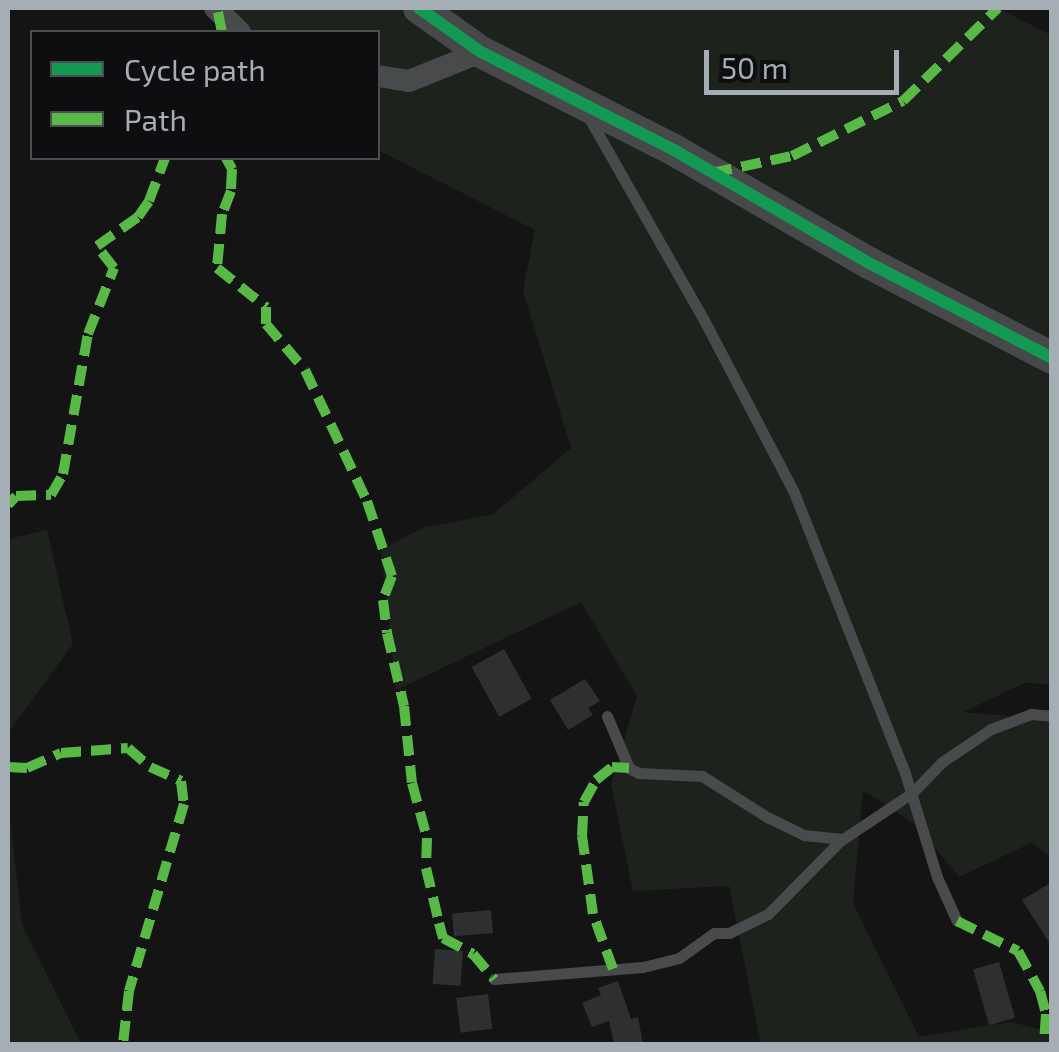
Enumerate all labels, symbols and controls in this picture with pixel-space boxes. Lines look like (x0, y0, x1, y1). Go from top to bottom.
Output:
legend (30, 30, 380, 160)
scale bar (709, 30, 904, 92)
text: 50 m (721, 49, 788, 85)
text: Cycle path (124, 51, 266, 87)
text: Path (124, 101, 187, 137)

